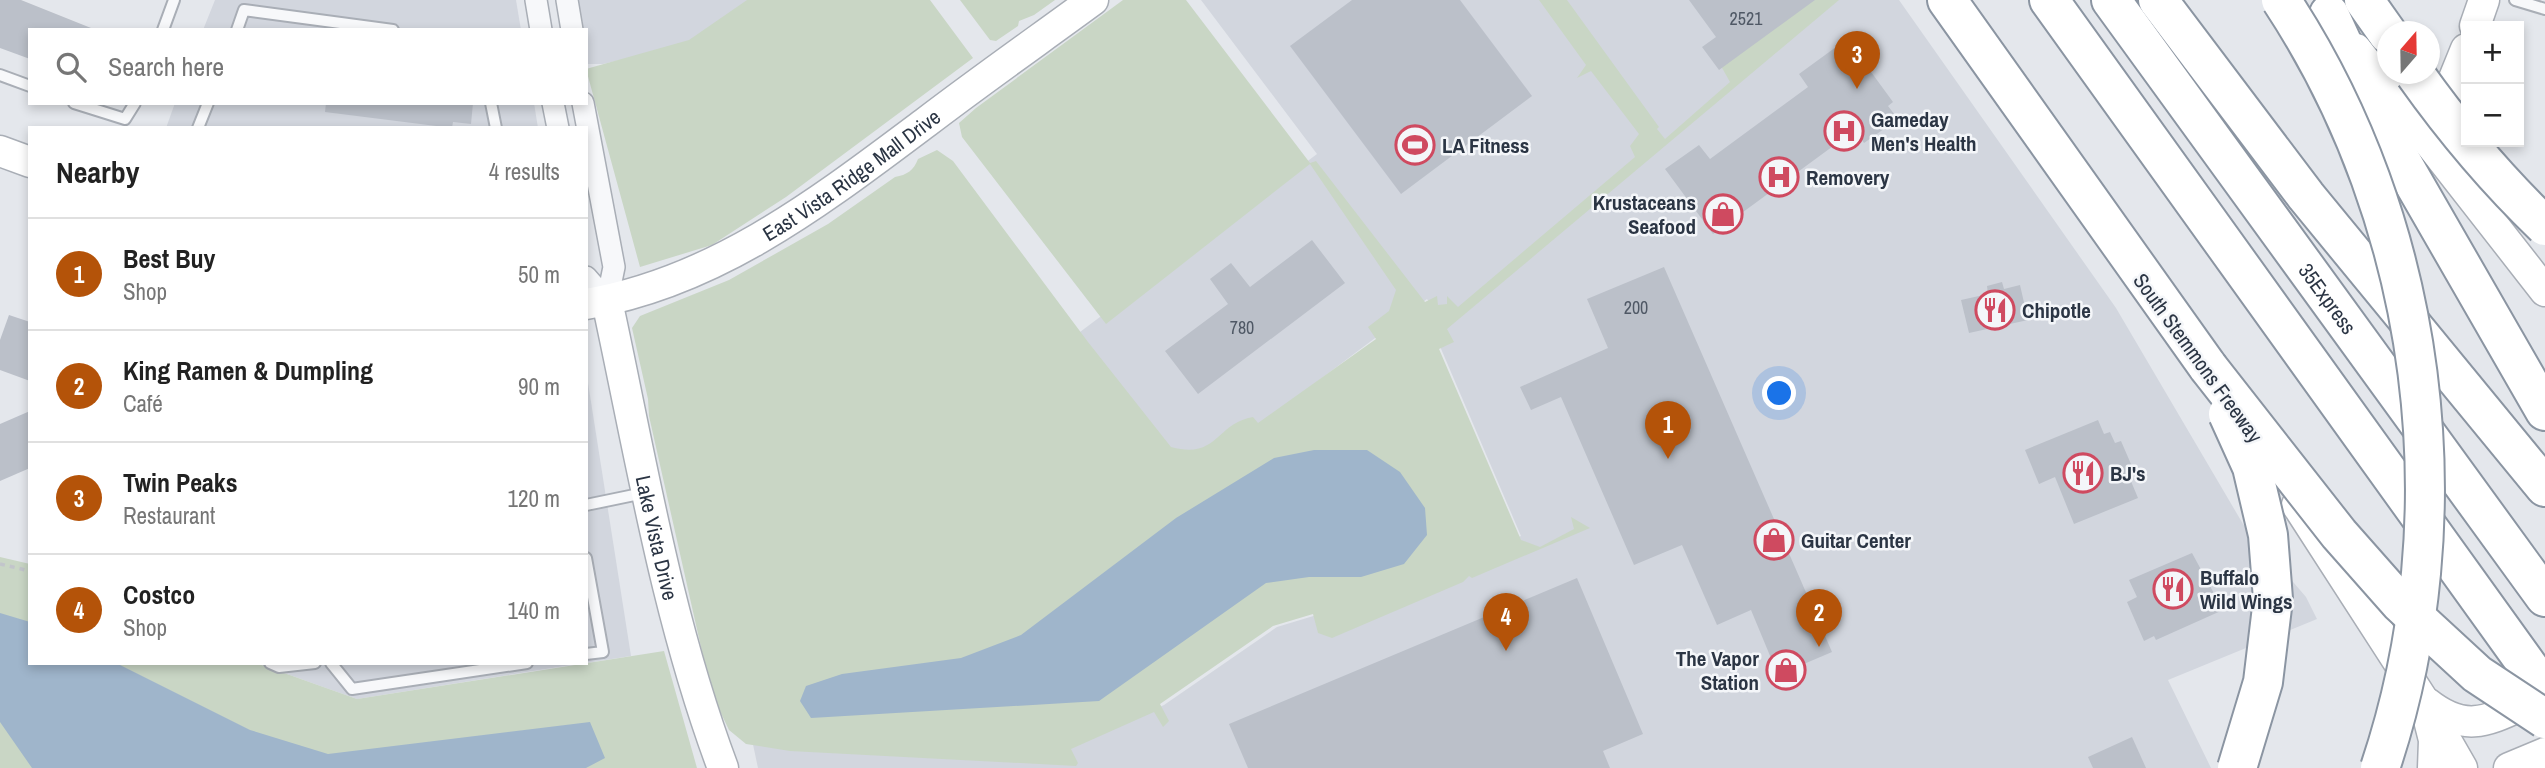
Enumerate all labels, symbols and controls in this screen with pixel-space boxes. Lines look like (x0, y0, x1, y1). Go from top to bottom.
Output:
house number: 2521 (1730, 6, 1763, 31)
north arrow (2377, 21, 2440, 84)
map controls (2461, 21, 2524, 147)
button: + (2461, 21, 2524, 84)
search box (28, 28, 588, 105)
pin: 3 (1834, 31, 1880, 89)
icon: search (52, 48, 90, 86)
text: Search here (108, 49, 224, 84)
button: − (2461, 84, 2524, 147)
street label: East Vista Ridge Mall Drive (757, 102, 946, 248)
place label: Gameday Men's Health (1871, 105, 1977, 158)
hospital icon: Gameday Men's Health (1823, 110, 1865, 152)
sports icon: LA Fitness (1394, 124, 1436, 166)
place label: LA Fitness (1442, 131, 1529, 160)
text: Nearby (56, 152, 139, 192)
text: 4 results (489, 156, 560, 187)
hospital icon: Removery (1758, 156, 1800, 198)
place label: Removery (1806, 163, 1890, 192)
place label: Krustaceans Seafood (1593, 188, 1696, 241)
shop icon: Krustaceans Seafood (1702, 193, 1744, 235)
text: Best Buy (123, 241, 215, 276)
street label: 35Express (2292, 257, 2364, 340)
text: 1 (74, 259, 84, 290)
text: 50 m (518, 259, 560, 290)
street label: South Stemmons Freeway (2127, 267, 2270, 449)
text: Shop (123, 276, 167, 307)
restaurant icon: Chipotle (1974, 289, 2016, 331)
house number: 200 (1624, 295, 1648, 320)
place label: Chipotle (2022, 296, 2091, 325)
house number: 780 (1230, 315, 1254, 340)
text: King Ramen & Dumpling (123, 353, 373, 388)
text: 2 (74, 371, 84, 402)
text: 90 m (518, 371, 560, 402)
your location (1762, 376, 1796, 410)
text: Café (123, 388, 163, 419)
pin: 1 (1645, 401, 1691, 459)
restaurant icon: BJ's (2062, 452, 2104, 494)
place label: BJ's (2110, 459, 2146, 488)
text: Twin Peaks (123, 465, 238, 500)
street label: Lake Vista Drive (629, 473, 685, 603)
text: 3 (74, 483, 84, 514)
text: 120 m (508, 483, 560, 514)
text: Restaurant (123, 500, 215, 531)
shop icon: Guitar Center (1753, 519, 1795, 561)
place label: Guitar Center (1801, 526, 1911, 555)
place label: Buffalo Wild Wings (2200, 563, 2293, 616)
restaurant icon: Buffalo Wild Wings (2152, 568, 2194, 610)
text: Costco (123, 577, 195, 612)
pin: 2 (1796, 589, 1842, 647)
pin: 4 (1483, 593, 1529, 651)
text: 4 (74, 595, 84, 626)
text: 140 m (508, 595, 560, 626)
text: Shop (123, 612, 167, 643)
place label: The Vapor Station (1676, 644, 1759, 697)
shop icon: The Vapor Station (1765, 649, 1807, 691)

